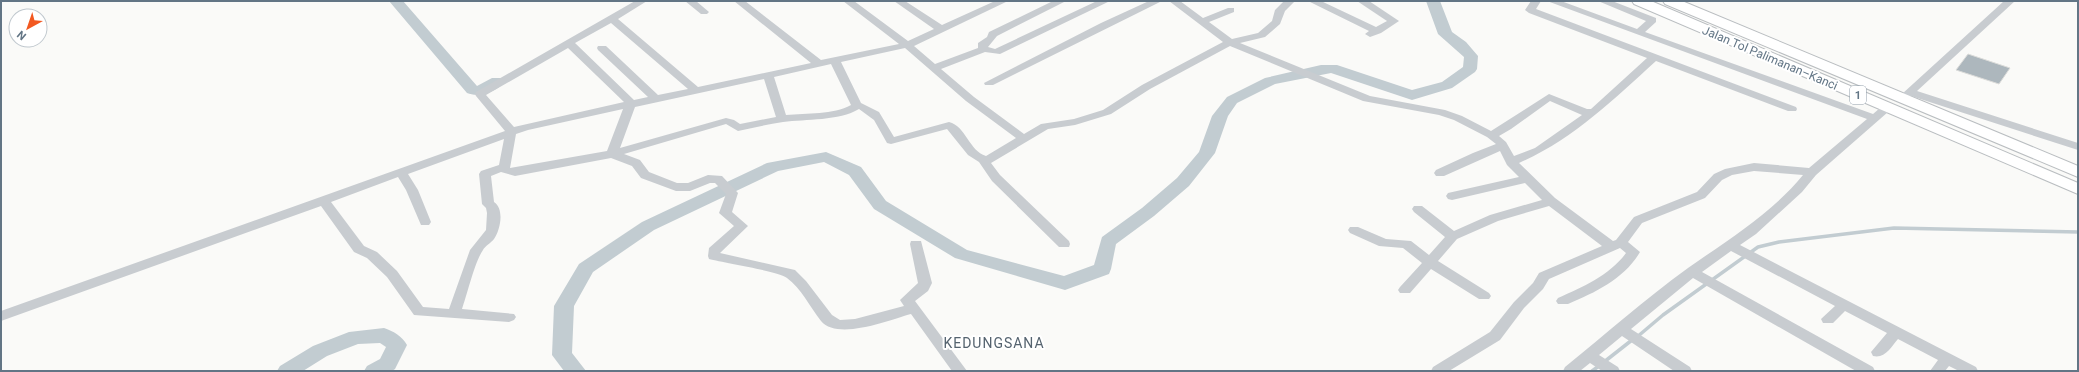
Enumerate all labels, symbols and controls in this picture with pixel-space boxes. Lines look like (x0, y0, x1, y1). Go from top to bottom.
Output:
north arrow (8, 8, 48, 48)
street label: Jalan Tol Palimanan–Kanci (1700, 23, 1840, 93)
text: N (15, 28, 29, 43)
road number: 1 (1850, 86, 1866, 104)
district label: KEDUNGSANA (943, 335, 1045, 351)

